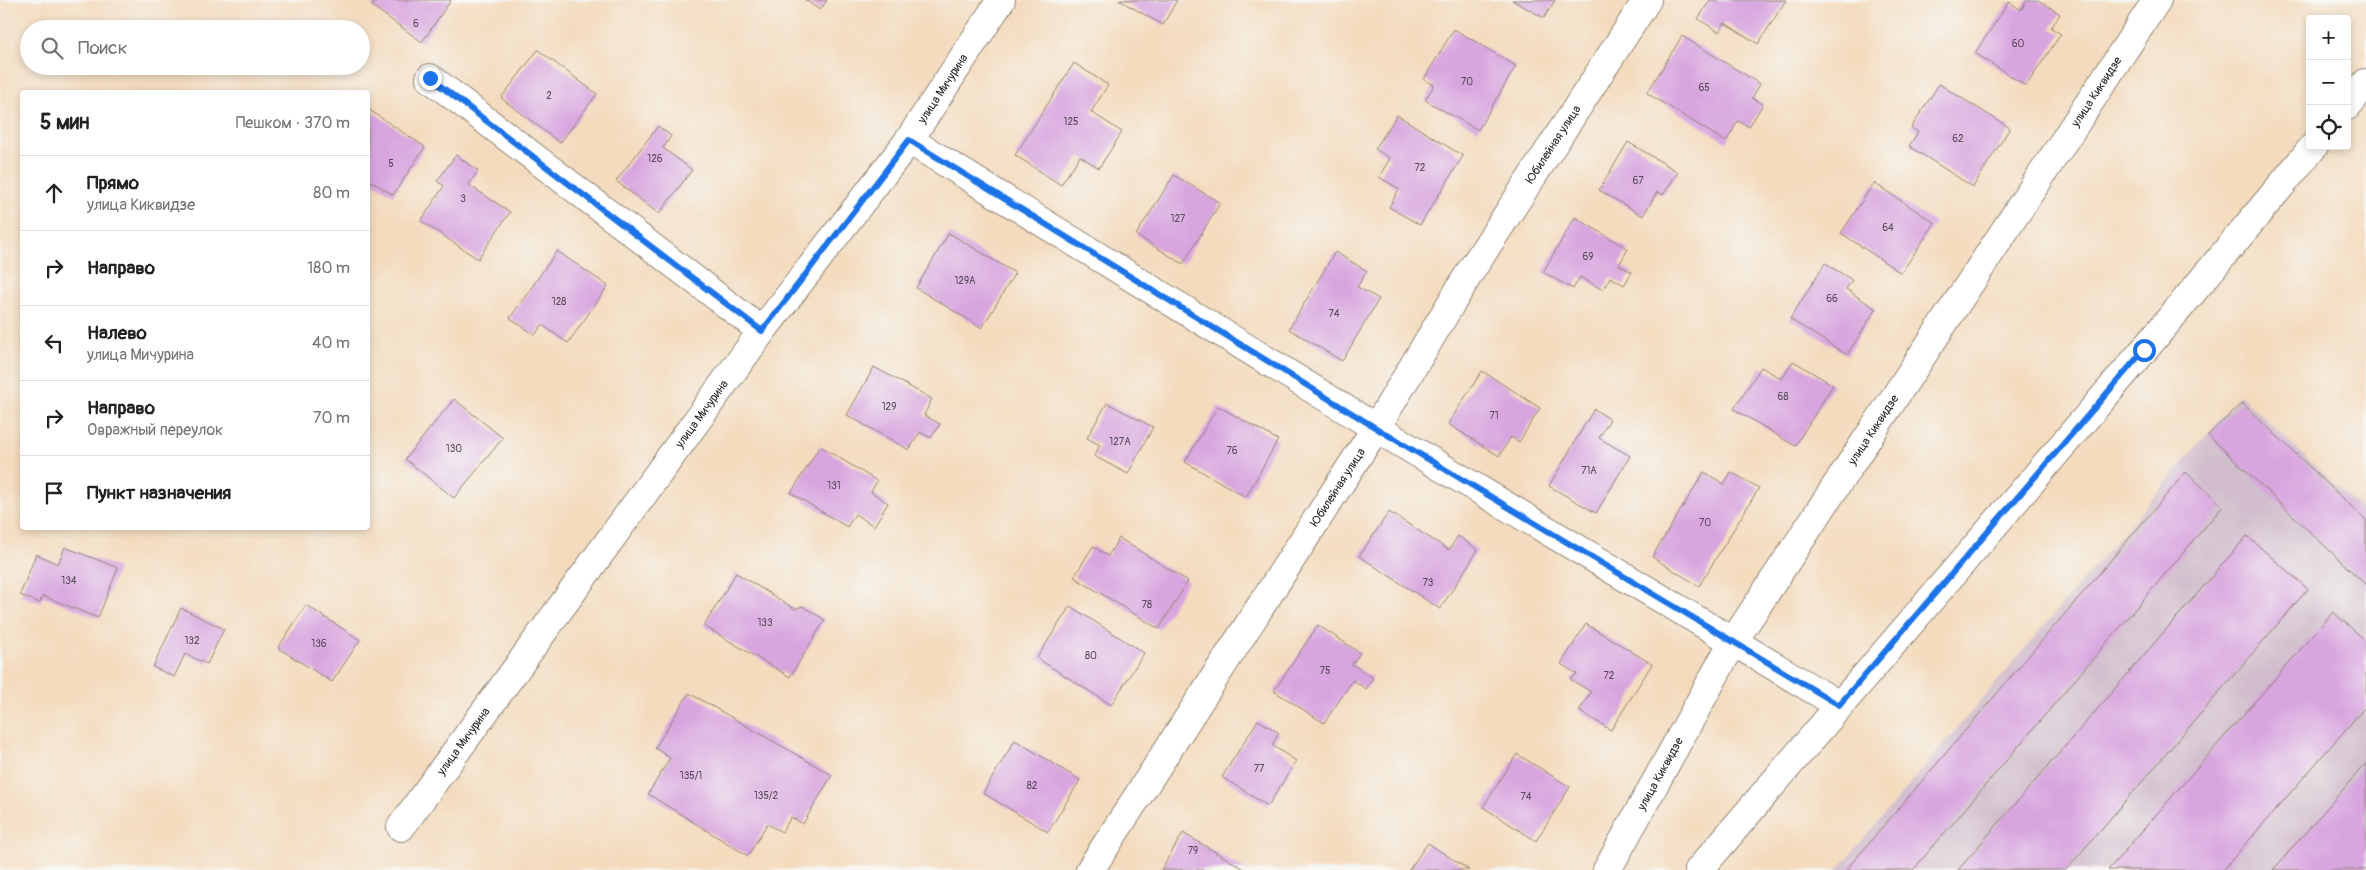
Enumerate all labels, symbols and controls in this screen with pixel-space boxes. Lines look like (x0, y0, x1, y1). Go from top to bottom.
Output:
map controls (2306, 15, 2351, 150)
button: + (2306, 15, 2351, 60)
house number: 6 (413, 18, 419, 30)
search box (20, 20, 370, 75)
icon: search (38, 34, 66, 62)
text: Поиск (78, 36, 128, 60)
house number: 60 (2012, 38, 2024, 50)
street label: улица Мичурина (914, 51, 971, 127)
street label: улица Киквидзе (2067, 54, 2125, 131)
button: − (2306, 60, 2351, 105)
route end (419, 67, 442, 90)
house number: 70 (1461, 76, 1473, 88)
house number: 65 (1698, 82, 1710, 94)
house number: 2 (546, 90, 552, 102)
street label: Юбилейная улица (1522, 102, 1584, 186)
button: locate (2306, 105, 2351, 150)
text: 5 мин (40, 109, 90, 136)
text: Пешком · 370 m (236, 113, 350, 133)
house number: 125 (1064, 116, 1078, 128)
house number: 62 (1952, 133, 1964, 145)
house number: 126 (647, 153, 663, 165)
house number: 5 (388, 158, 394, 170)
house number: 72 (1415, 162, 1426, 174)
text: Прямо (87, 171, 139, 195)
house number: 67 (1632, 175, 1644, 187)
icon: ahead (40, 179, 68, 207)
text: 80 m (313, 183, 350, 203)
house number: 3 (460, 193, 466, 205)
text: улица Киквидзе (87, 195, 195, 215)
house number: 127 (1171, 213, 1186, 225)
house number: 64 (1882, 222, 1894, 234)
house number: 69 (1583, 251, 1593, 263)
icon: right (40, 254, 68, 282)
text: Направо (87, 256, 155, 280)
text: 180 m (307, 258, 350, 278)
house number: 129А (954, 275, 976, 287)
house number: 66 (1826, 293, 1838, 305)
house number: 128 (552, 296, 566, 308)
house number: 74 (1328, 308, 1340, 320)
text: Налево (87, 321, 147, 345)
icon: left (40, 329, 68, 357)
text: 40 m (312, 333, 350, 353)
route start (2133, 339, 2156, 362)
text: улица Мичурина (87, 345, 194, 365)
street label: улица Мичурина (671, 377, 732, 452)
house number: 68 (1778, 391, 1788, 403)
street label: улица Киквидзе (1844, 392, 1902, 468)
text: Направо (87, 396, 155, 420)
house number: 129 (882, 401, 896, 413)
icon: right (40, 404, 68, 432)
text: 70 m (313, 408, 350, 428)
house number: 71 (1489, 410, 1499, 422)
text: Овражный переулок (87, 420, 223, 440)
house number: 127А (1109, 436, 1131, 448)
house number: 130 (446, 443, 462, 455)
house number: 76 (1226, 445, 1238, 457)
street label: Юбилейная улица (1307, 445, 1369, 529)
house number: 71А (1581, 465, 1597, 477)
icon: arrive (40, 479, 68, 507)
house number: 131 (827, 480, 841, 492)
text: Пункт назначения (87, 481, 231, 505)
house number: 70 (1699, 517, 1711, 529)
house number: 134 (61, 575, 77, 587)
house number: 73 (1423, 577, 1434, 589)
house number: 78 (1142, 599, 1152, 611)
house number: 133 (757, 617, 773, 629)
house number: 132 (184, 635, 200, 647)
house number: 136 (311, 638, 327, 650)
house number: 80 (1085, 650, 1097, 662)
house number: 75 (1320, 665, 1330, 677)
house number: 72 (1604, 670, 1615, 682)
street label: улица Мичурина (433, 704, 493, 779)
street label: улица Киквидзе (1634, 735, 1686, 814)
house number: 77 (1254, 763, 1265, 775)
house number: 135/1 (680, 770, 702, 782)
house number: 82 (1027, 780, 1038, 792)
house number: 135/2 (754, 790, 778, 802)
house number: 74 (1520, 791, 1532, 803)
house number: 79 (1188, 845, 1198, 857)

